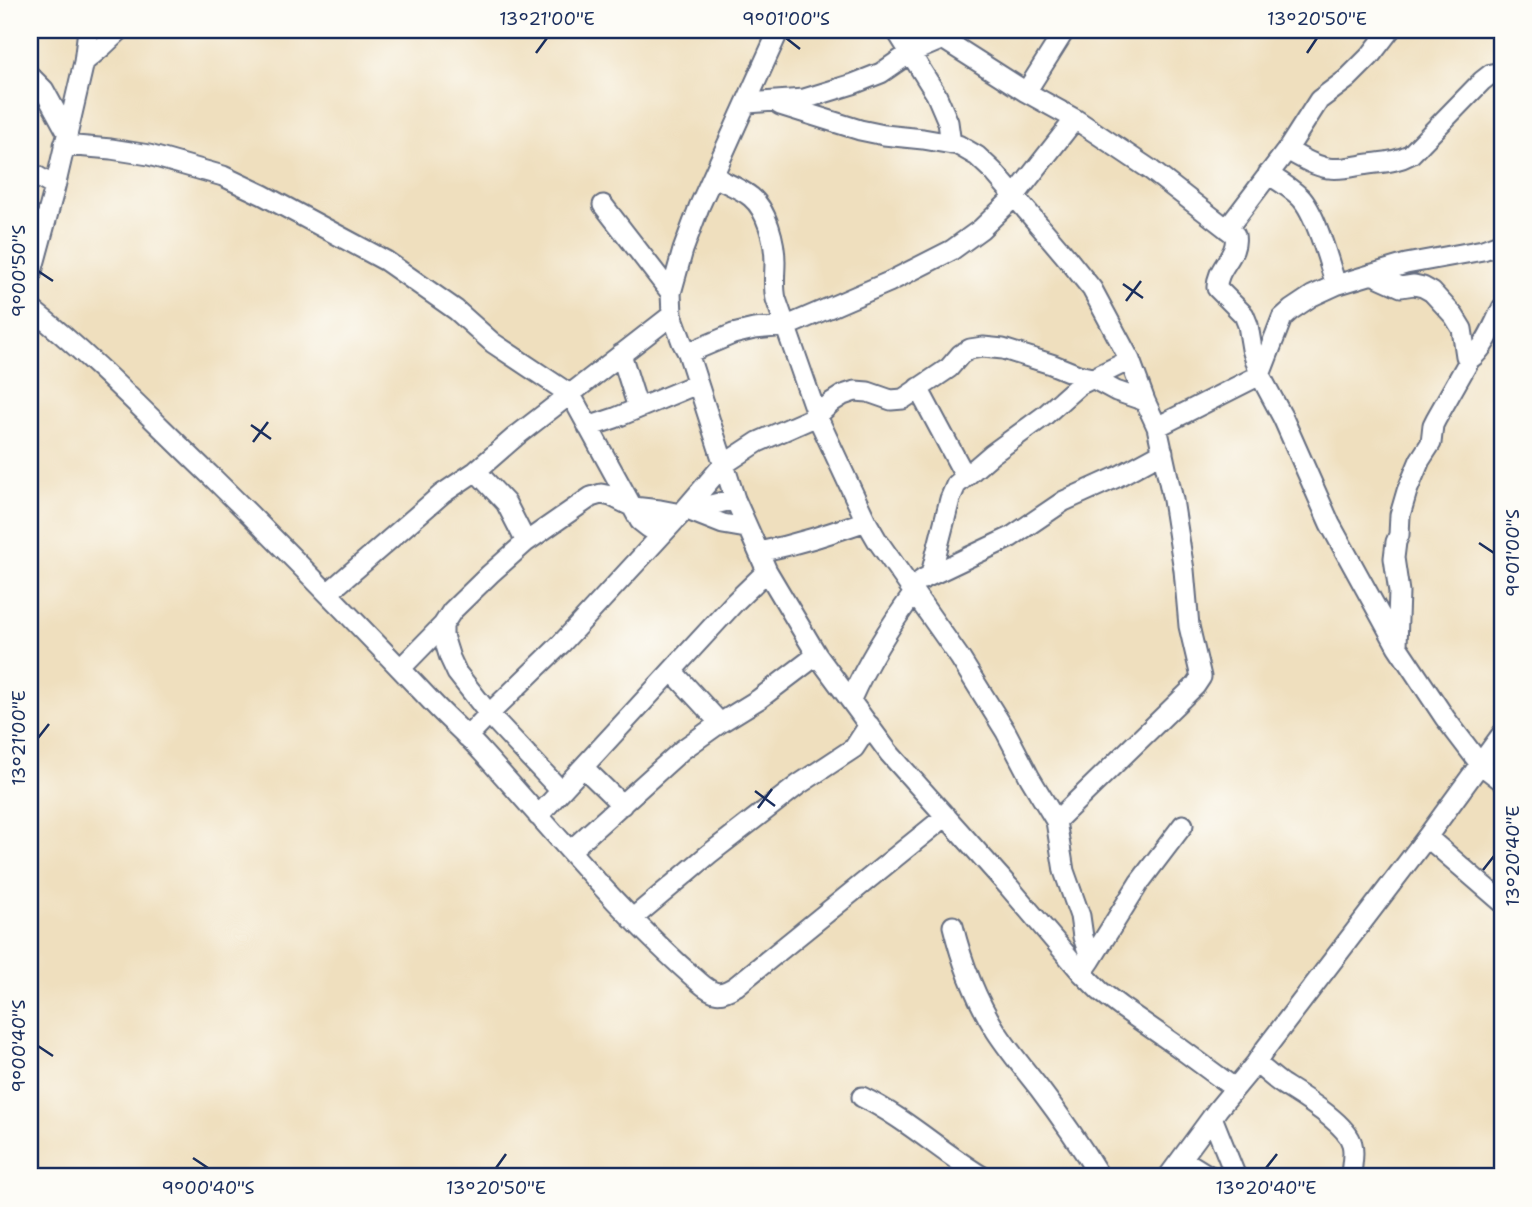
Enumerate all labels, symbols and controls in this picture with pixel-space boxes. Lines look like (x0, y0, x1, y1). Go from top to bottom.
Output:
text: 13°21'00"E (499, 7, 595, 31)
text: 9°01'00"S (742, 7, 830, 31)
text: 13°20'50"E (1267, 7, 1367, 31)
text: 9°00'50"S (7, 225, 31, 317)
text: 9°01'00"S (1501, 509, 1525, 597)
text: 13°21'00"E (7, 690, 31, 786)
text: 13°20'40"E (1501, 806, 1525, 906)
text: 9°00'40"S (7, 999, 31, 1093)
text: 9°00'40"S (161, 1176, 255, 1200)
text: 13°20'50"E (446, 1176, 546, 1200)
text: 13°20'40"E (1216, 1176, 1316, 1200)

